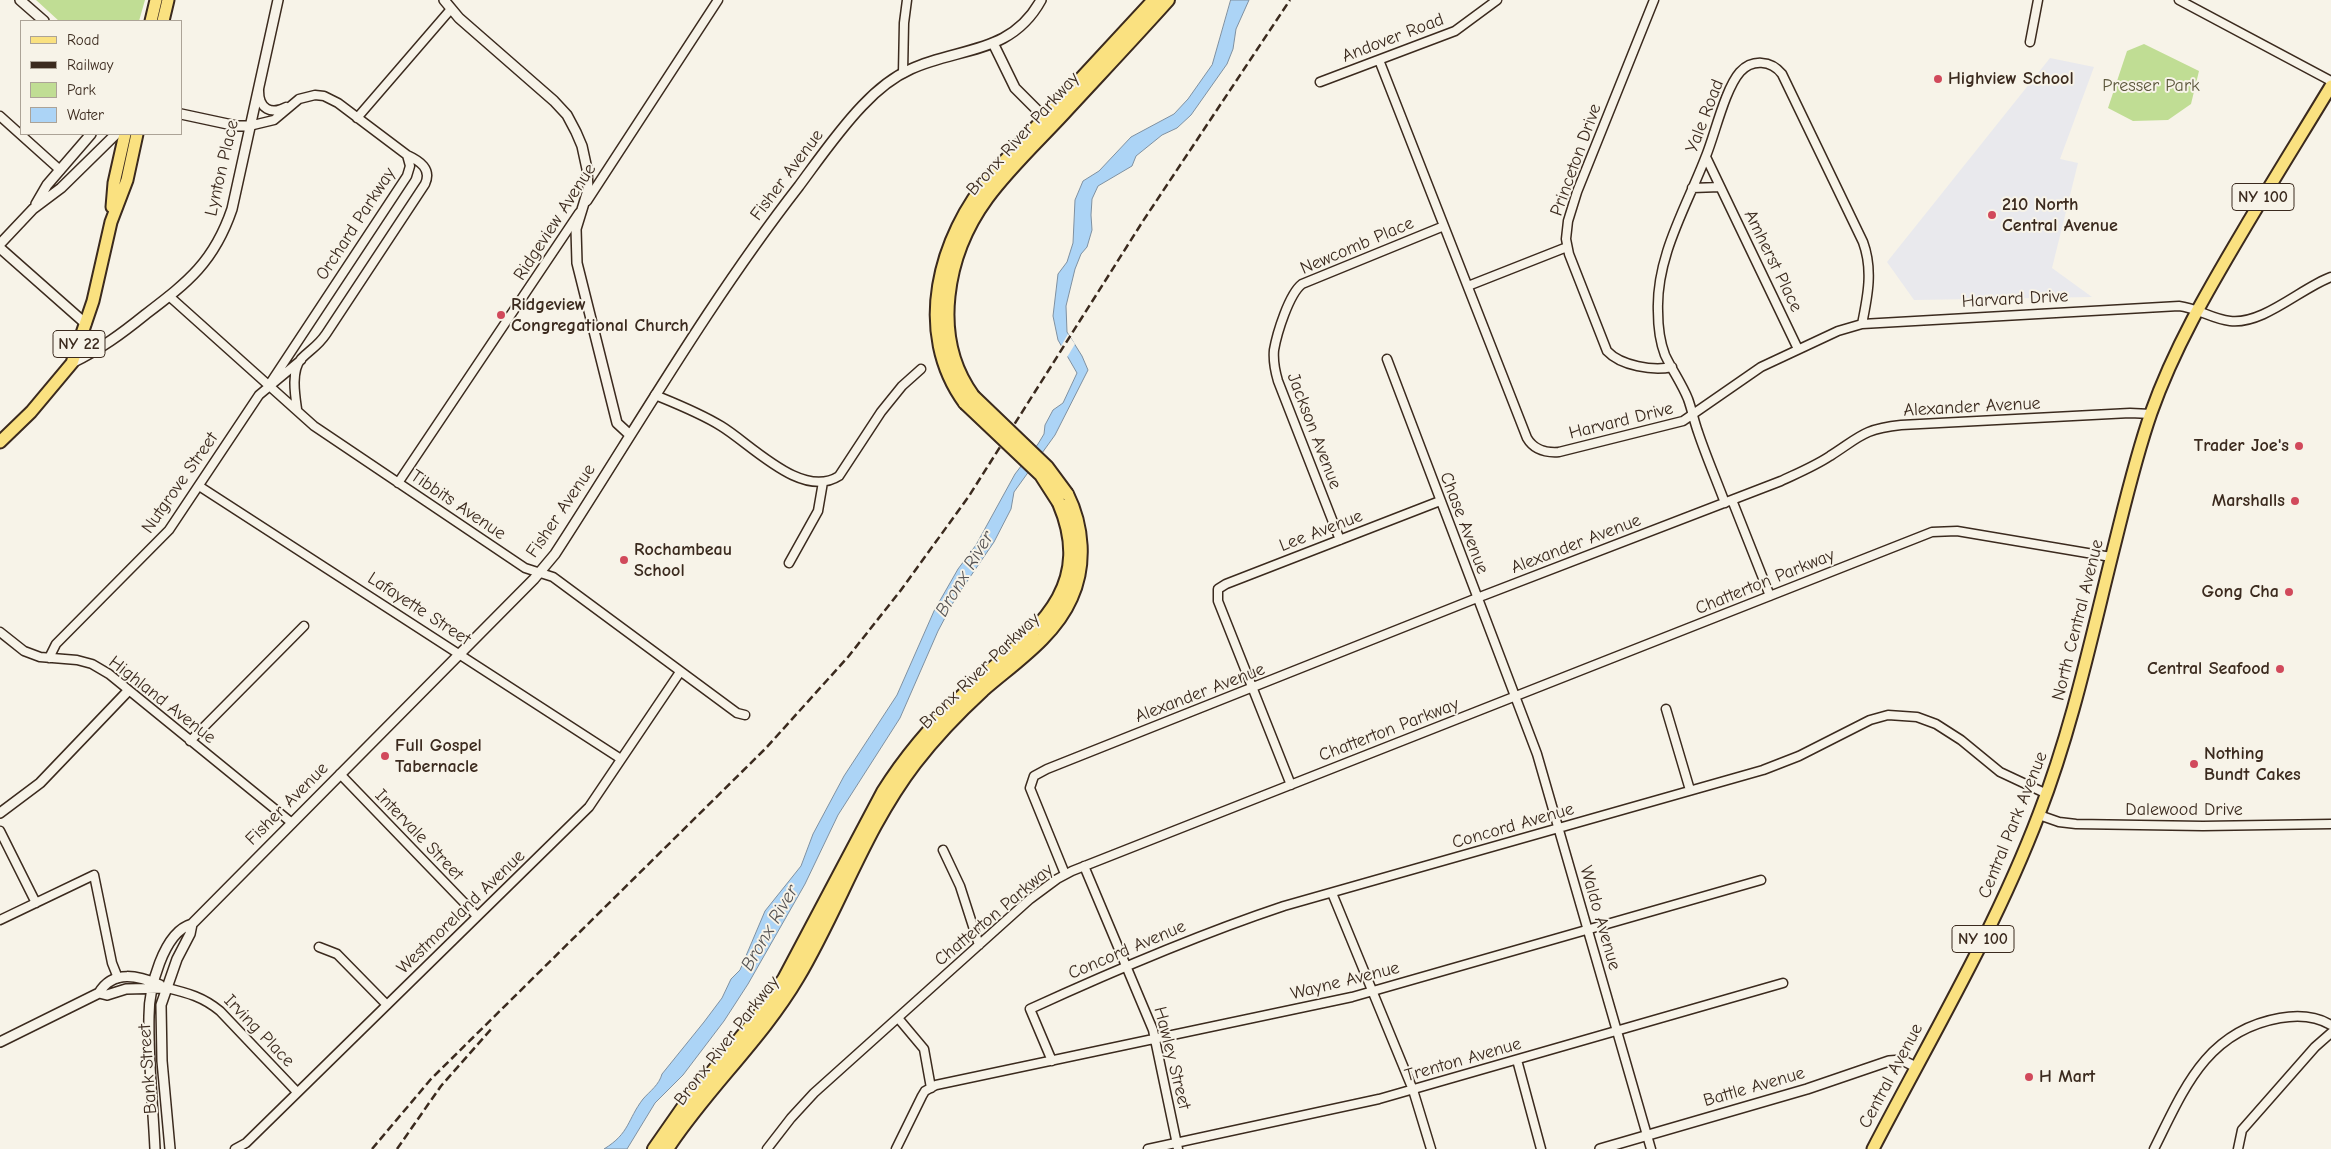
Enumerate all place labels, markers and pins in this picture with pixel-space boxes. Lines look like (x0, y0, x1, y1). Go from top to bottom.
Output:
place label: Highview School (1948, 68, 2074, 90)
marker: Highview School (1932, 73, 1944, 85)
place label: 210 North Central Avenue (2002, 194, 2118, 236)
marker: 210 North Central Avenue (1986, 209, 1998, 221)
place label: Ridgeview Congregational Church (511, 294, 689, 336)
marker: Ridgeview Congregational Church (495, 309, 507, 321)
place label: Trader Joe's (2194, 435, 2289, 457)
marker: Trader Joe's (2293, 440, 2305, 452)
place label: Marshalls (2212, 490, 2285, 512)
marker: Marshalls (2289, 495, 2301, 507)
place label: Rochambeau School (634, 539, 732, 582)
marker: Rochambeau School (618, 554, 630, 566)
place label: Gong Cha (2201, 581, 2279, 603)
marker: Gong Cha (2283, 586, 2295, 598)
place label: Central Seafood (2147, 658, 2270, 680)
marker: Central Seafood (2274, 663, 2286, 675)
place label: Full Gospel Tabernacle (395, 735, 482, 778)
place label: Nothing Bundt Cakes (2204, 743, 2301, 786)
marker: Full Gospel Tabernacle (379, 750, 391, 762)
marker: Nothing Bundt Cakes (2188, 758, 2200, 770)
place label: H Mart (2039, 1066, 2095, 1088)
marker: H Mart (2023, 1071, 2035, 1083)

